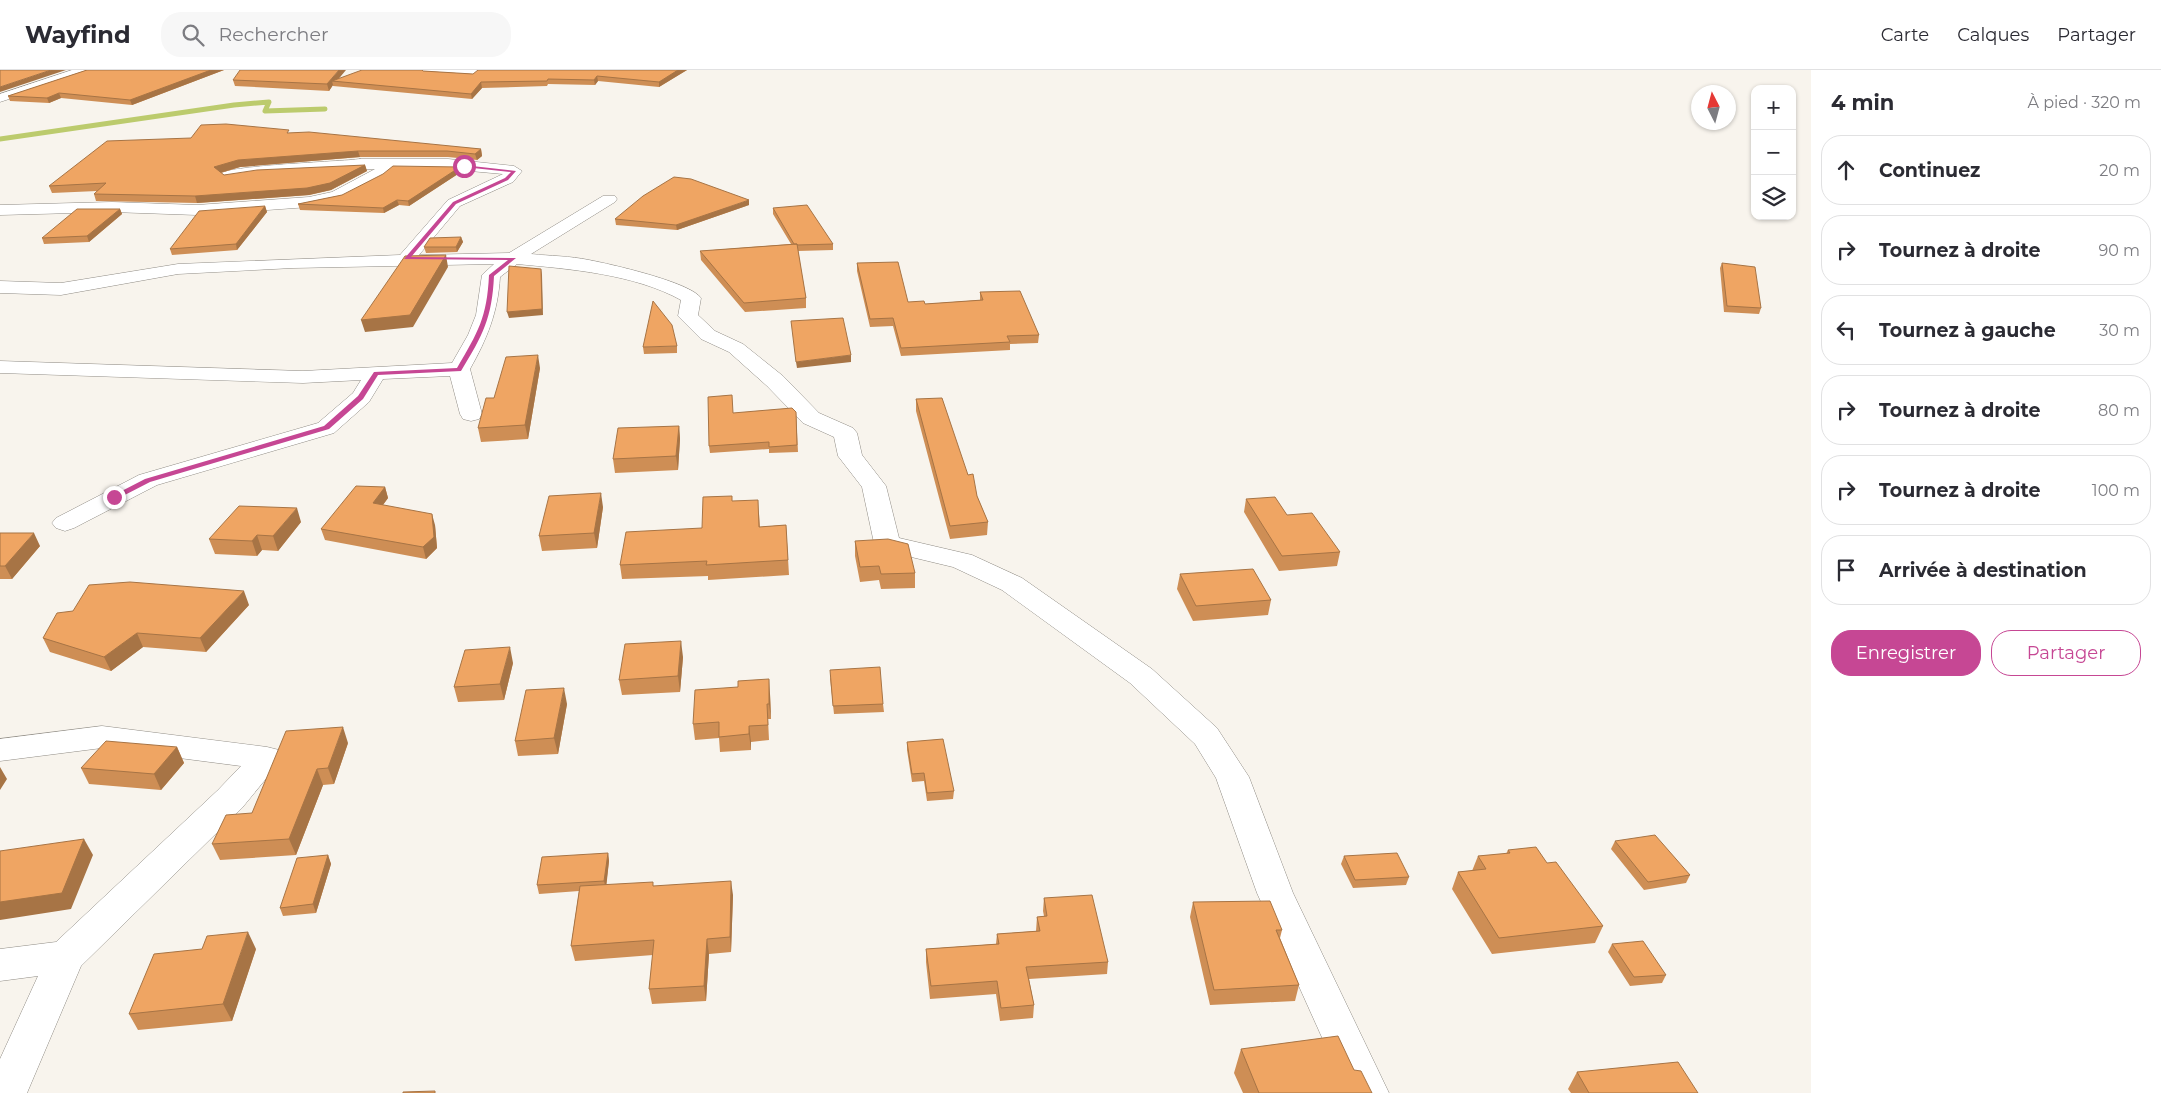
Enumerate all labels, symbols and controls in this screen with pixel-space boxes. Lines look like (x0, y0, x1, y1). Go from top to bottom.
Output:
search box (161, 12, 511, 57)
text: Wayfind (25, 20, 131, 49)
icon: search (179, 21, 207, 49)
text: Rechercher (219, 23, 329, 46)
text: Carte (1881, 24, 1929, 46)
text: Calques (1957, 24, 2029, 46)
text: Partager (2057, 24, 2136, 46)
north arrow (1691, 85, 1736, 130)
map controls (1751, 85, 1796, 220)
button: + (1751, 85, 1796, 130)
text: 4 min (1831, 90, 1894, 115)
text: À pied · 320 m (2027, 93, 2141, 112)
button: − (1751, 130, 1796, 175)
route start (453, 155, 476, 178)
icon: ahead (1832, 156, 1860, 184)
text: Continuez (1879, 159, 1980, 182)
text: 20 m (2099, 161, 2140, 180)
button: layers (1751, 175, 1796, 220)
icon: right (1832, 236, 1860, 264)
text: Tournez à droite (1879, 239, 2040, 262)
text: 90 m (2098, 241, 2140, 260)
icon: left (1832, 316, 1860, 344)
text: Tournez à gauche (1879, 319, 2056, 342)
text: 30 m (2099, 321, 2140, 340)
icon: right (1832, 396, 1860, 424)
text: Tournez à droite (1879, 399, 2040, 422)
text: 80 m (2098, 401, 2140, 420)
icon: right (1832, 476, 1860, 504)
text: Tournez à droite (1879, 479, 2040, 502)
text: 100 m (2092, 481, 2140, 500)
route end (103, 486, 126, 509)
icon: arrive (1832, 556, 1860, 584)
text: Arrivée à destination (1879, 559, 2087, 582)
button: Enregistrer (1831, 630, 1981, 676)
button: Partager (1991, 630, 2141, 676)

